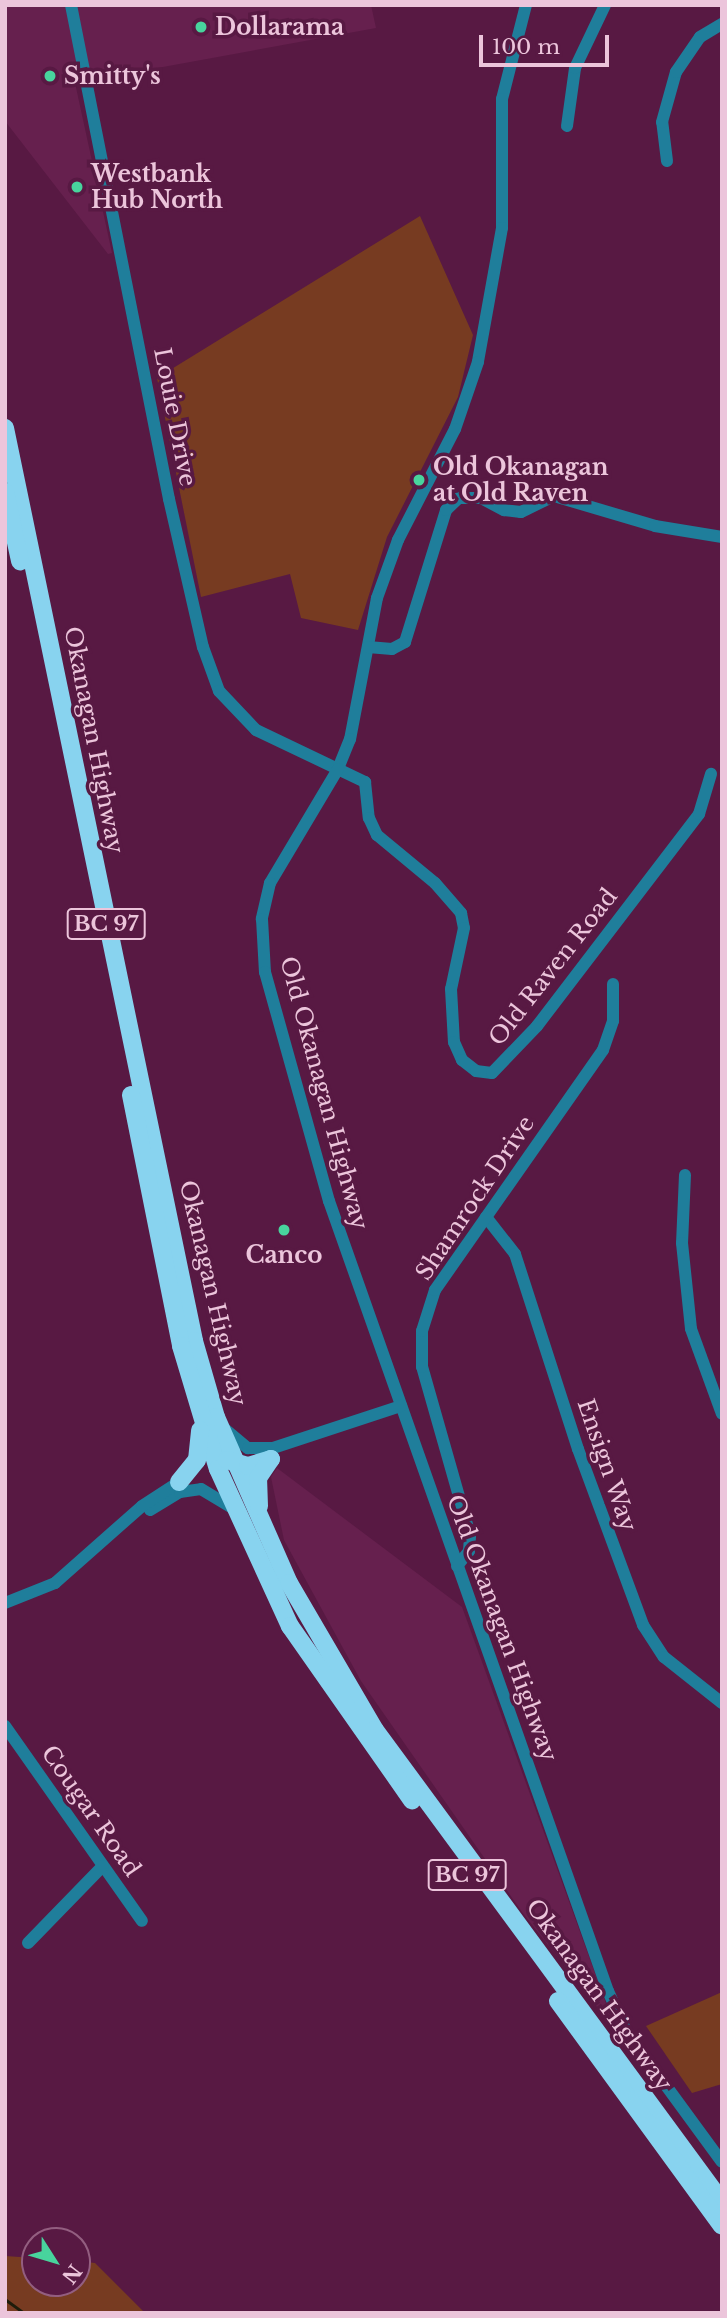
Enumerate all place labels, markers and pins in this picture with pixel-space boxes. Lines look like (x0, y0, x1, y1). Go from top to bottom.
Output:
place label: Dollarama (215, 13, 344, 41)
marker: Dollarama (193, 19, 209, 35)
place label: Smitty's (64, 62, 161, 90)
marker: Smitty's (42, 68, 58, 84)
place label: Westbank Hub North (91, 160, 223, 214)
marker: Westbank Hub North (69, 179, 85, 195)
place label: Old Okanagan at Old Raven (433, 453, 608, 507)
marker: Old Okanagan at Old Raven (411, 472, 427, 488)
marker: Canco (276, 1222, 292, 1238)
place label: Canco (245, 1241, 323, 1269)

